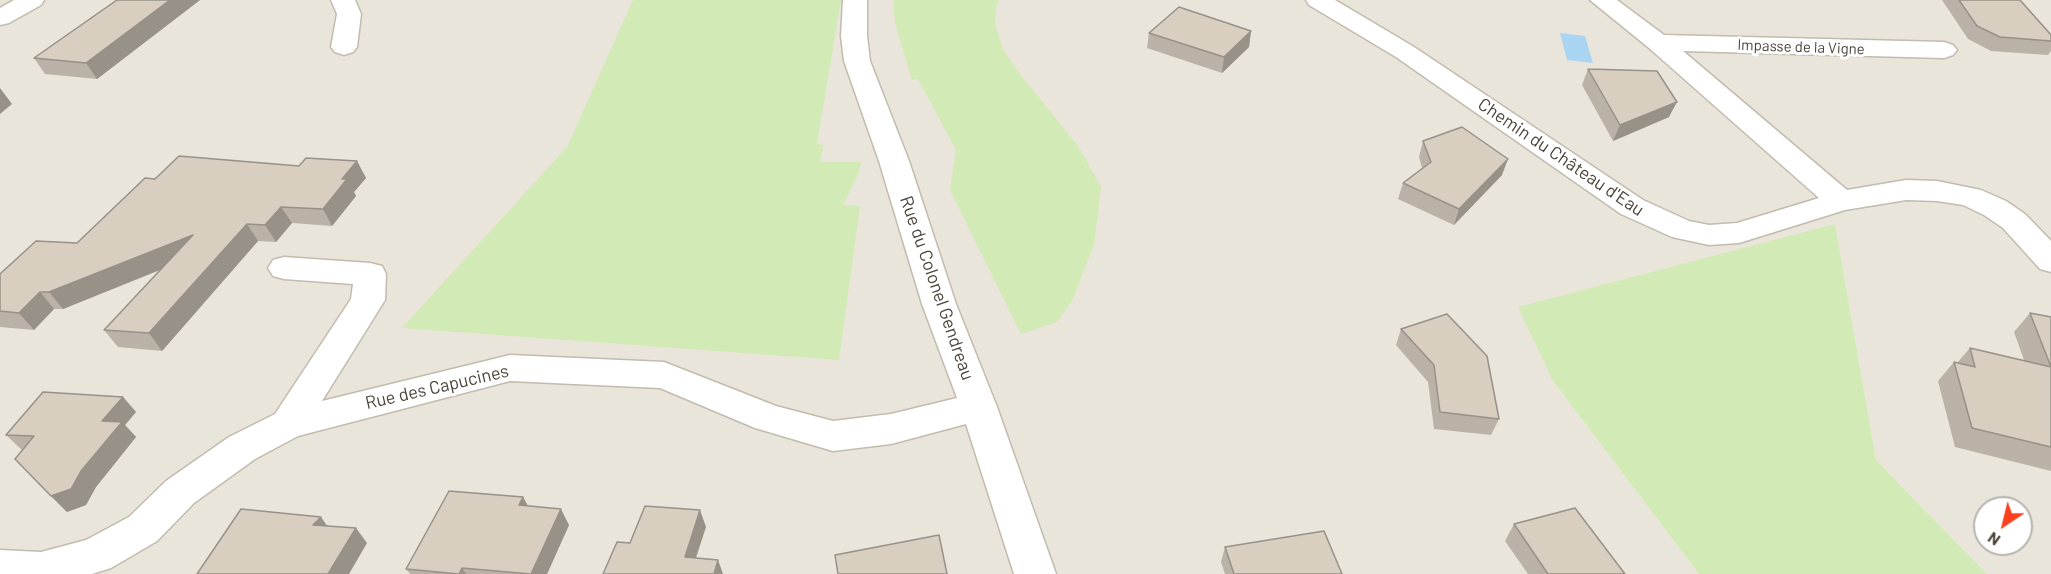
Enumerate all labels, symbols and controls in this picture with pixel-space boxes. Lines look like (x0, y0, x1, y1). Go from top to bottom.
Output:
street label: Impasse de la Vigne (1737, 36, 1865, 58)
street label: Chemin du Château d'Eau (1474, 93, 1648, 221)
street label: Rue du Colonel Gendreau (895, 193, 979, 383)
street label: Rue des Capucines (363, 360, 511, 414)
north arrow (1973, 496, 2033, 556)
text: N (1984, 529, 2003, 550)

